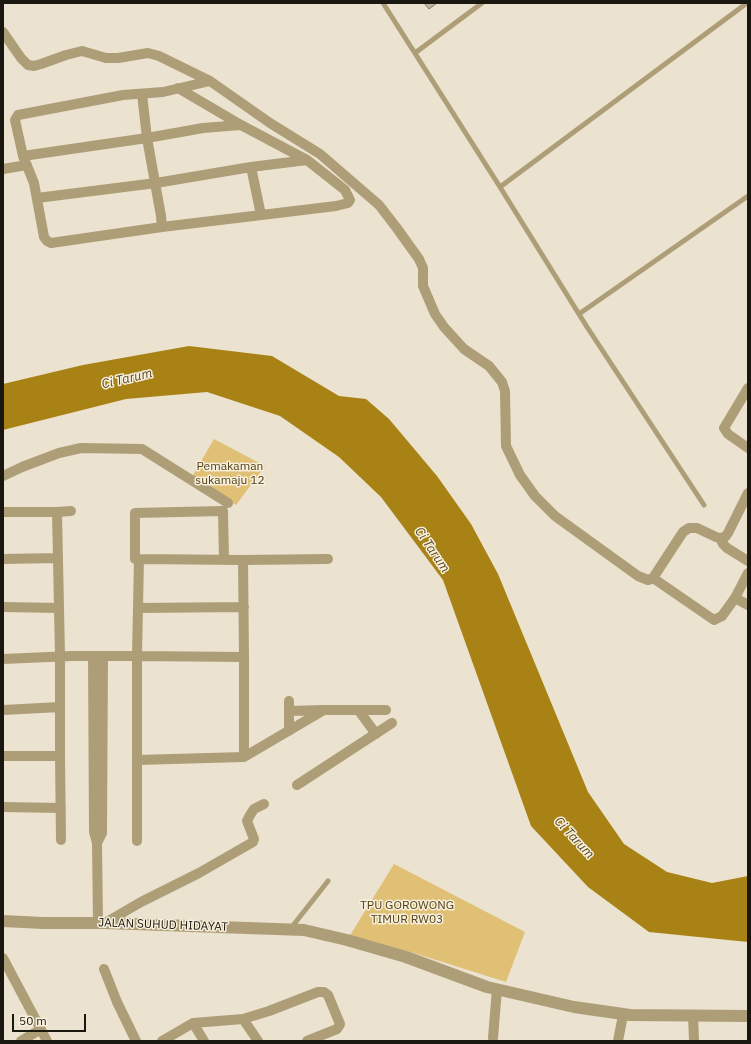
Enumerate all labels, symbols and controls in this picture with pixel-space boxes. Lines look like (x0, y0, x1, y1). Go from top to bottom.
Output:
water label: Ci Tarum (100, 366, 154, 392)
park label: Pemakaman sukamaju 12 (195, 460, 265, 488)
water label: Ci Tarum (411, 524, 453, 576)
water label: Ci Tarum (551, 814, 597, 862)
park label: TPU GOROWONG TIMUR RW03 (360, 899, 454, 927)
street label: JALAN SUHUD HIDAYAT (98, 916, 228, 934)
scale bar (14, 1006, 88, 1032)
text: 50 m (19, 1013, 47, 1028)

